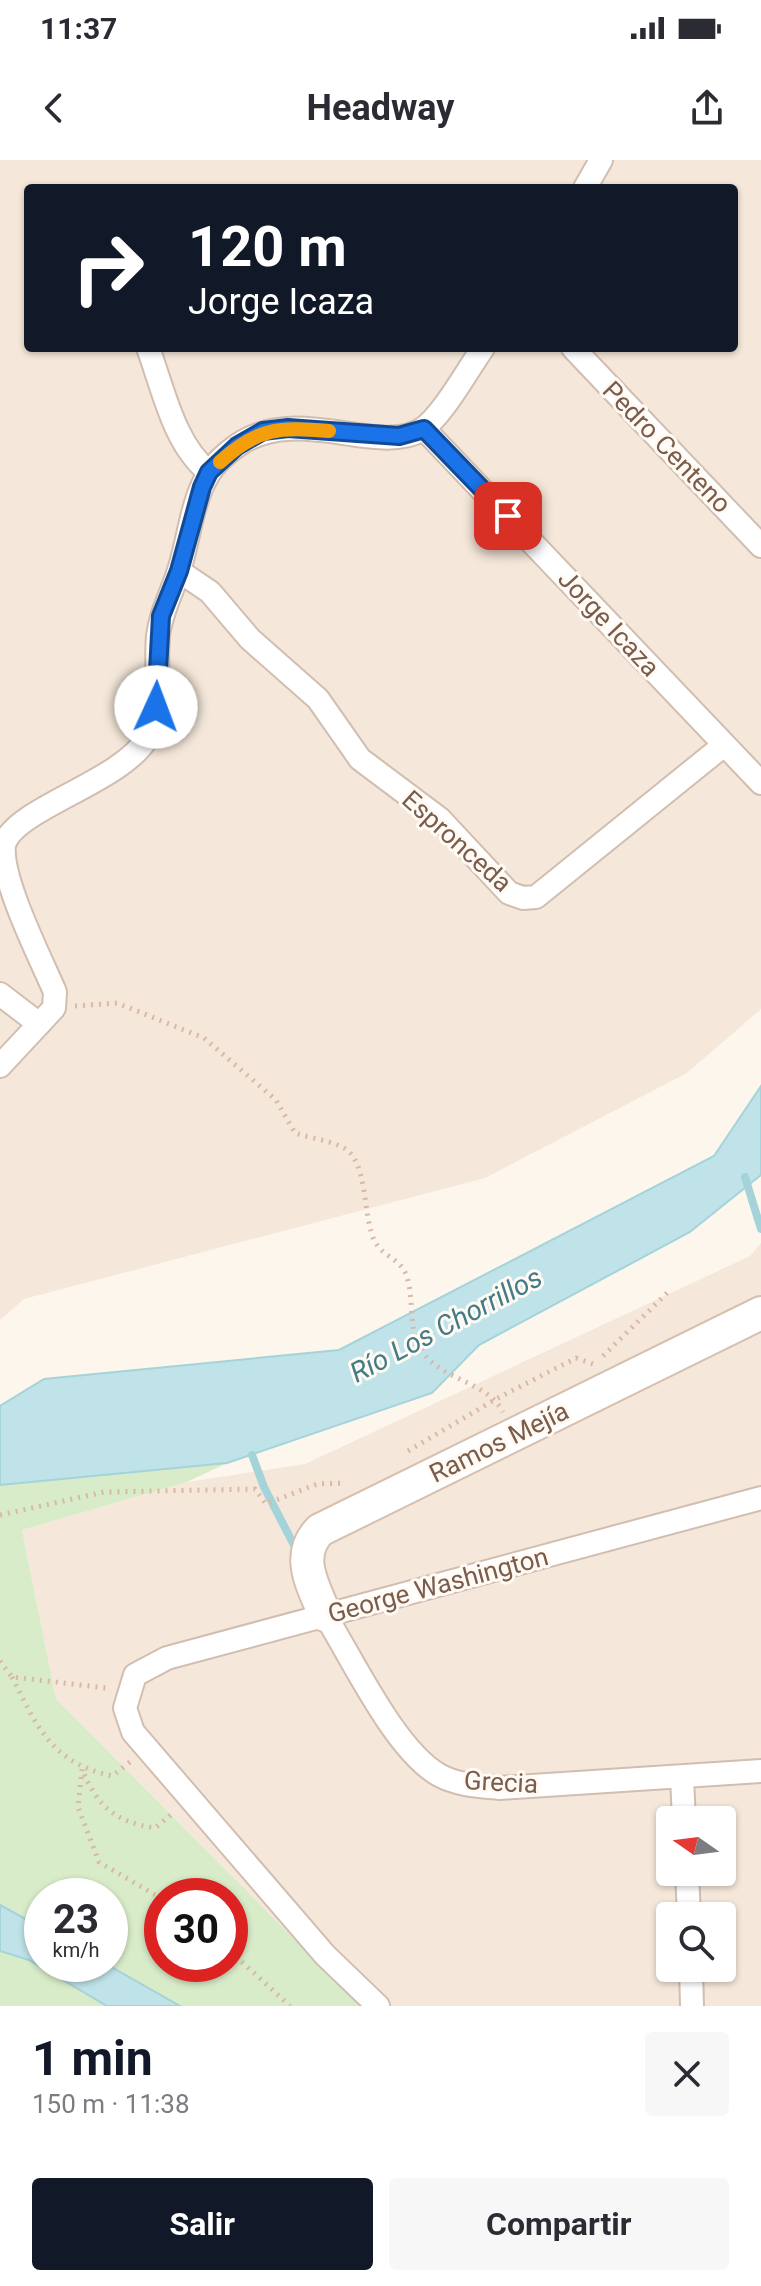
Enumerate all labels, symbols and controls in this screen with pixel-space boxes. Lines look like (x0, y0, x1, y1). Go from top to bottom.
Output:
text: 11:37 (40, 11, 117, 46)
icon: back (32, 86, 76, 130)
icon: share (685, 86, 729, 130)
text: Headway (307, 87, 454, 129)
text: 120 m (188, 214, 347, 280)
icon: right (56, 216, 160, 320)
text: Jorge Icaza (188, 281, 374, 323)
street label: Pedro Centeno (597, 375, 737, 519)
pin (474, 482, 542, 550)
icon: arrive (486, 494, 530, 538)
street label: Jorge Icaza (552, 564, 666, 682)
position arrow (114, 665, 198, 749)
street label: Espronceda (396, 784, 518, 898)
water label: Río Los Chorrillos (344, 1261, 548, 1389)
street label: Ramos Mejía (425, 1395, 573, 1489)
street label: George Washington (324, 1541, 552, 1629)
street label: Grecia (463, 1765, 539, 1799)
north arrow (656, 1806, 736, 1886)
map controls (656, 1806, 736, 1982)
speed limit sign: 30 (144, 1878, 248, 1982)
text: 23 (53, 1896, 99, 1943)
button: search (656, 1902, 736, 1982)
text: km/h (53, 1938, 99, 1962)
text: 1 min (32, 2030, 153, 2087)
button: close (645, 2032, 729, 2116)
text: 150 m · 11:38 (32, 2089, 190, 2119)
button: Salir (32, 2178, 373, 2270)
button: Compartir (389, 2178, 729, 2270)

